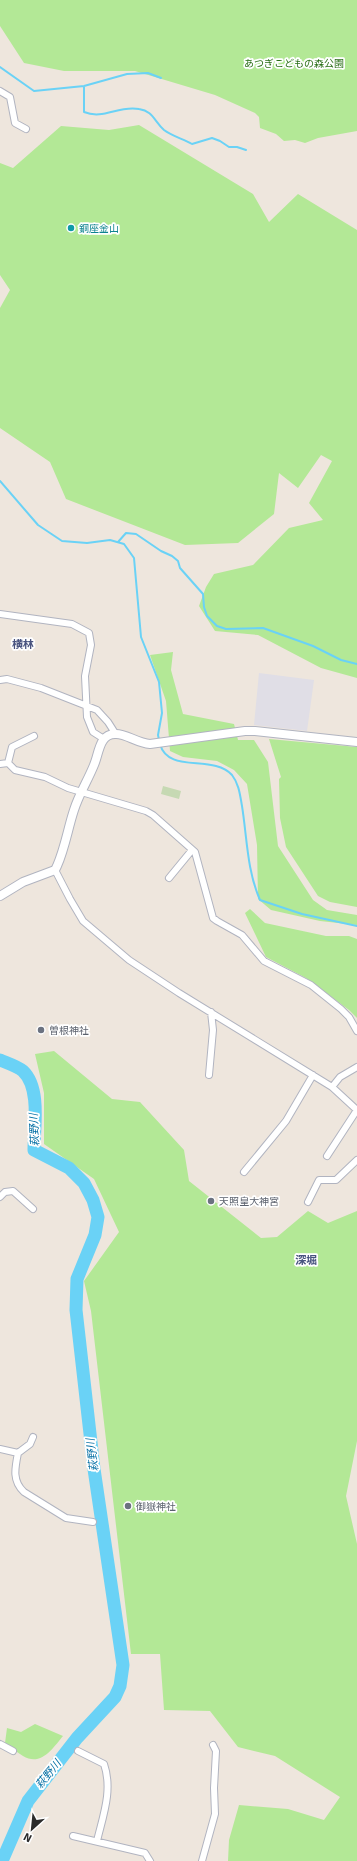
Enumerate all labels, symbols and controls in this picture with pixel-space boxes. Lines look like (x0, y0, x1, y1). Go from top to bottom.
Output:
park label: あつぎこどもの森公園 (244, 58, 344, 70)
marker: 銅座金山 (66, 223, 76, 233)
place label: 銅座金山 (79, 223, 119, 235)
district label: 横林 (12, 638, 34, 651)
marker: 曽根神社 (36, 1025, 46, 1035)
place label: 曽根神社 (49, 1025, 89, 1037)
water label: 萩野川 (27, 1112, 42, 1147)
marker: 天照皇大神宮 (206, 1196, 216, 1206)
place label: 天照皇大神宮 (219, 1196, 279, 1208)
district label: 深堀 (295, 1254, 317, 1267)
water label: 萩野川 (84, 1437, 101, 1472)
marker: 御嶽神社 (123, 1501, 133, 1511)
place label: 御嶽神社 (136, 1501, 176, 1513)
water label: 萩野川 (33, 1757, 64, 1791)
north arrow (12, 1809, 52, 1849)
text: N (21, 1830, 34, 1845)

